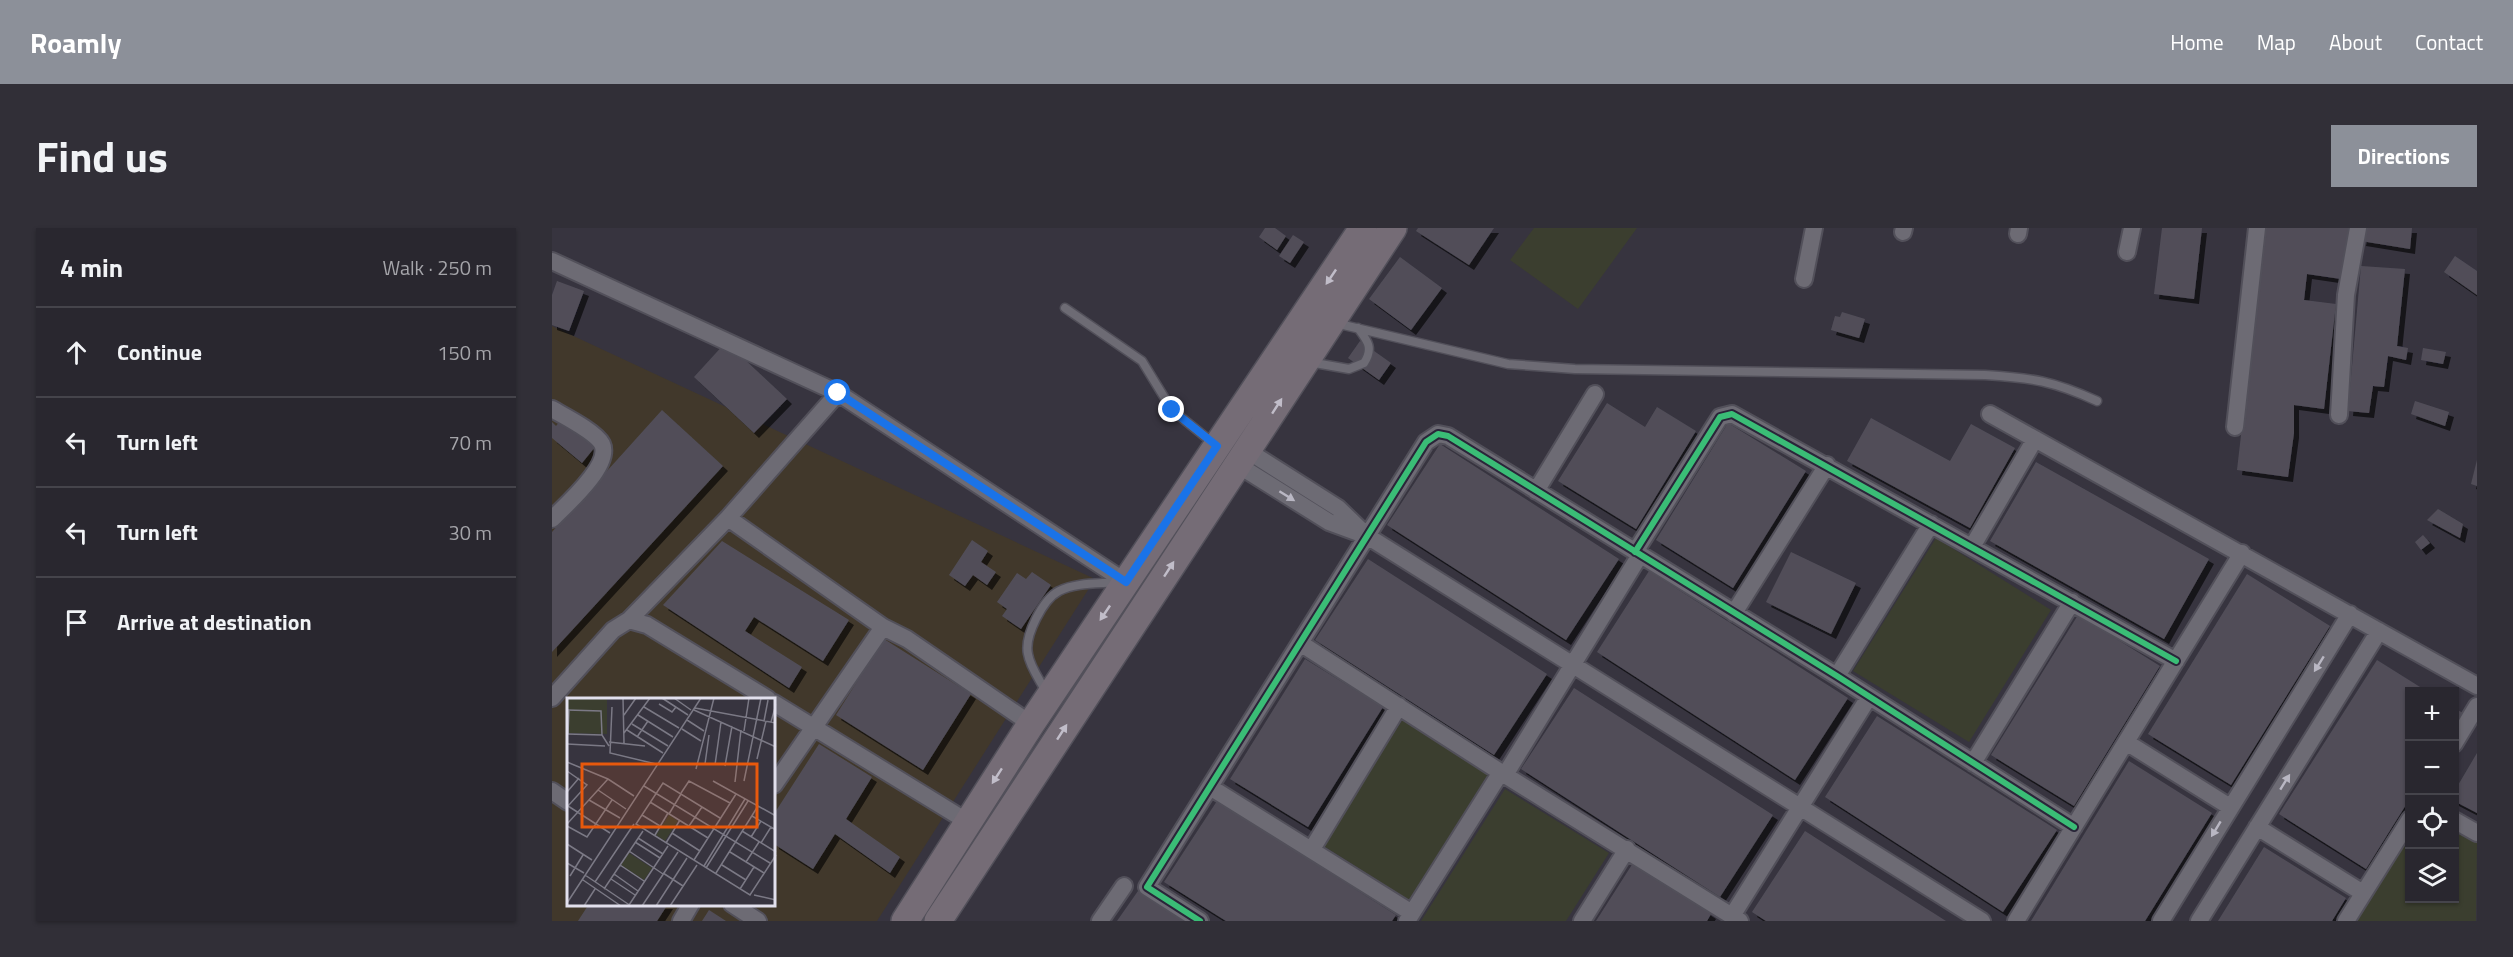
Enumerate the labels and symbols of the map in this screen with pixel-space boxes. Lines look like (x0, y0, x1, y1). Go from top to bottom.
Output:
one-way arrow (1325, 268, 1337, 284)
route start (824, 379, 850, 405)
route end (1158, 396, 1184, 422)
one-way arrow (1271, 398, 1282, 414)
one-way arrow (1279, 490, 1295, 501)
one-way arrow (1164, 561, 1175, 577)
one-way arrow (1100, 605, 1111, 621)
one-way arrow (2313, 655, 2324, 672)
inset map (567, 698, 776, 906)
one-way arrow (1057, 724, 1068, 740)
one-way arrow (992, 767, 1003, 784)
one-way arrow (2280, 774, 2291, 790)
one-way arrow (2211, 821, 2222, 837)

